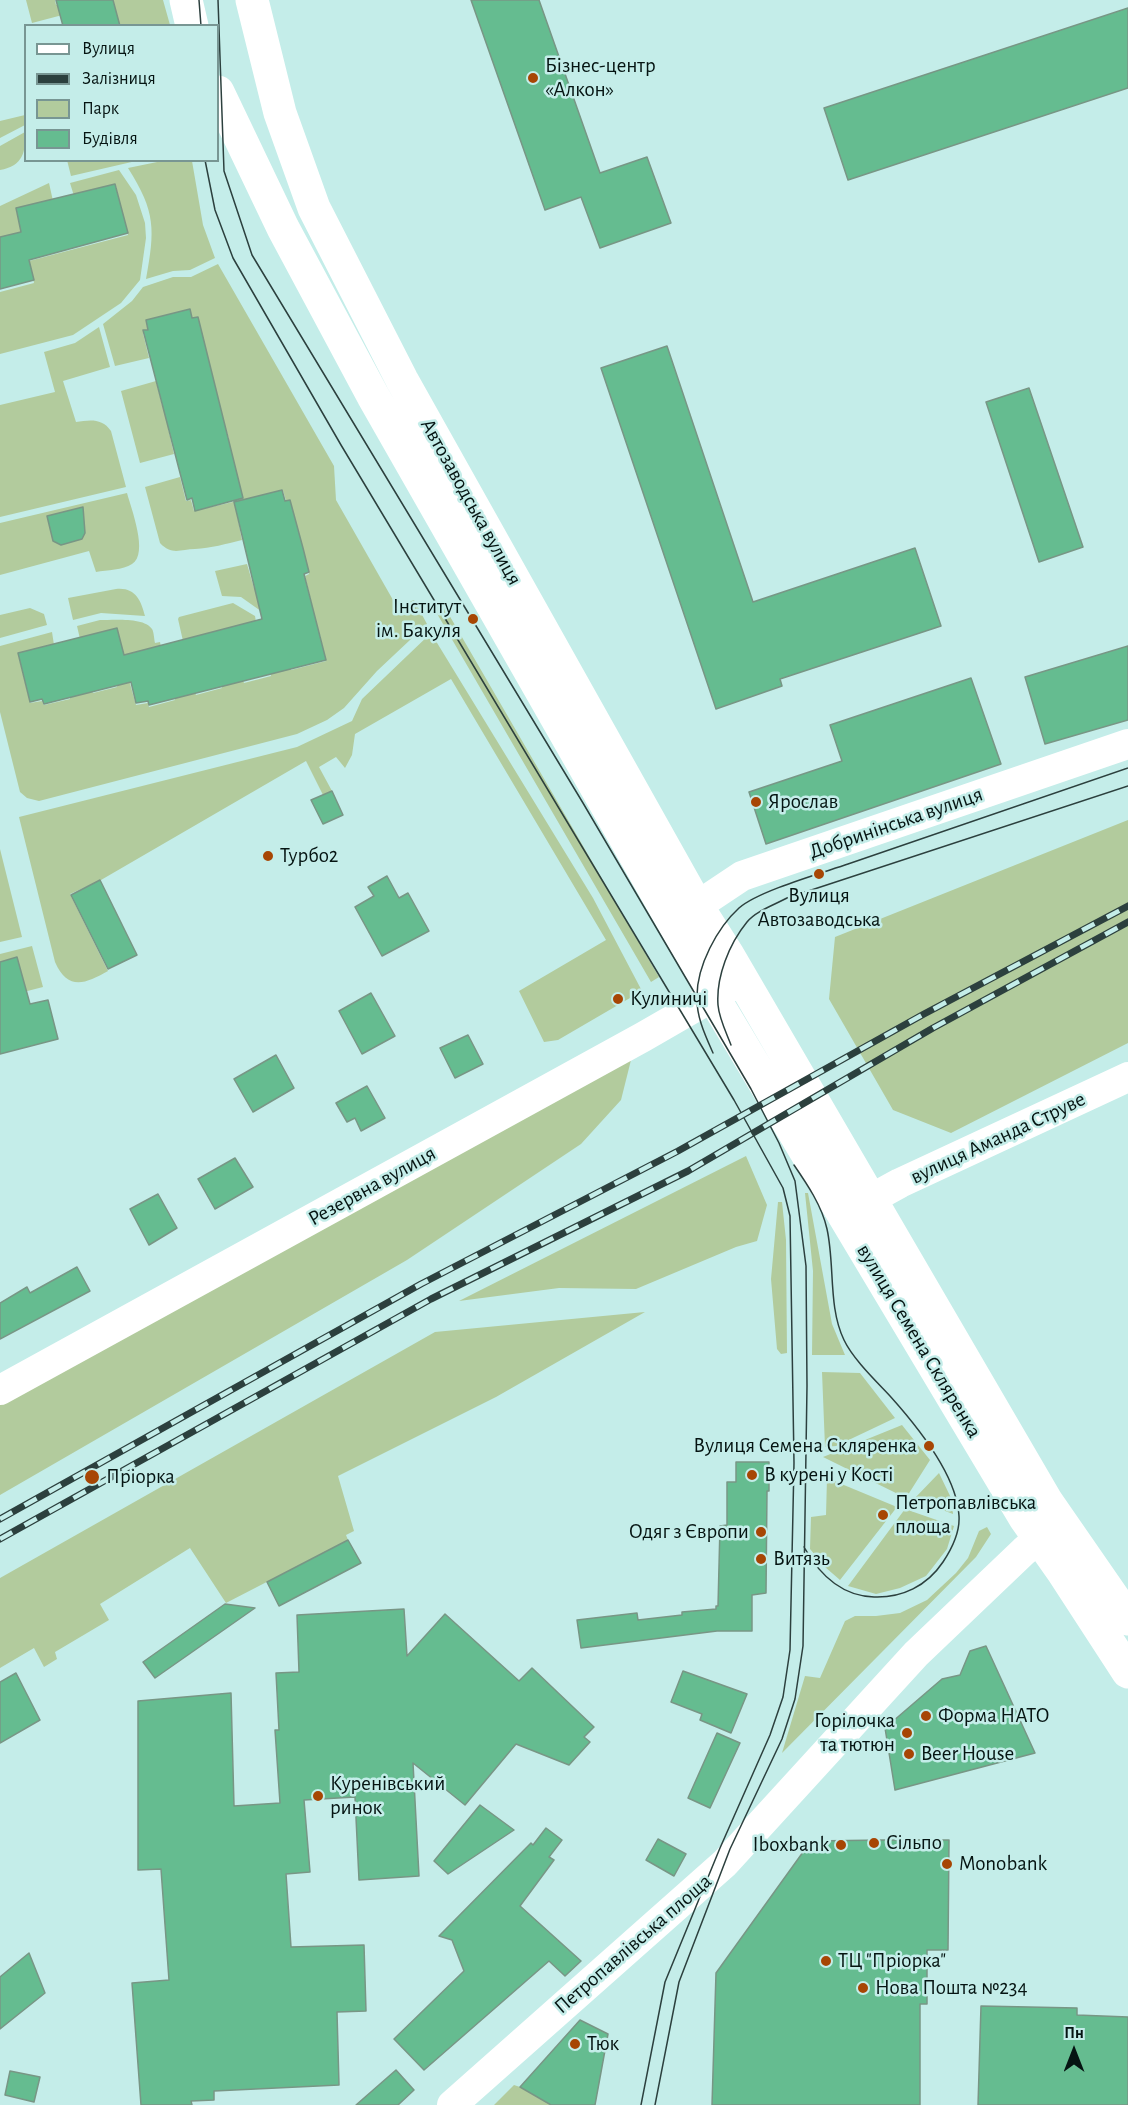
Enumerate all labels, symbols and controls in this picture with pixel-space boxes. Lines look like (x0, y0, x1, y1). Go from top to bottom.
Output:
legend (24, 24, 219, 162)
text: Вулиця (82, 40, 135, 58)
place label: Бізнес-центр «Алкон» (545, 53, 656, 103)
text: Залізниця (82, 70, 156, 88)
marker: Бізнес-центр «Алкон» (526, 71, 540, 85)
text: Парк (82, 100, 119, 118)
text: Будівля (82, 130, 138, 148)
street label: Автозаводська вулиця (415, 414, 527, 590)
place label: Інститут ім. Бакуля (376, 594, 461, 644)
marker: Інститут ім. Бакуля (466, 612, 480, 626)
street label: Добринінська вулиця (806, 781, 986, 865)
place label: Ярослав (768, 789, 838, 815)
marker: Ярослав (749, 795, 763, 809)
place label: Турбо2 (280, 843, 338, 869)
marker: Турбо2 (261, 849, 275, 863)
marker: Вулиця Автозаводська (812, 867, 826, 881)
place label: Вулиця Автозаводська (757, 883, 881, 933)
place label: Кулиничі (630, 986, 707, 1012)
marker: Кулиничі (611, 992, 625, 1006)
street label: вулиця Аманда Струве (906, 1086, 1090, 1190)
street label: Резервна вулиця (304, 1141, 440, 1231)
street label: вулиця Семена Скляренка (851, 1240, 987, 1442)
place label: Вулиця Семена Скляренка (693, 1433, 917, 1459)
marker: Вулиця Семена Скляренка (922, 1439, 936, 1453)
place label: В курені у Кості (764, 1462, 893, 1488)
place label: Пріорка (106, 1464, 175, 1490)
marker: Пріорка (83, 1468, 101, 1486)
marker: В курені у Кості (745, 1468, 759, 1482)
place label: Петропавлівська площа (895, 1490, 1036, 1540)
marker: Петропавлівська площа (876, 1508, 890, 1522)
place label: Одяг з Європи (629, 1519, 749, 1545)
marker: Одяг з Європи (754, 1525, 768, 1539)
place label: Витязь (773, 1546, 830, 1572)
marker: Витязь (754, 1552, 768, 1566)
place label: Форма НАТО (938, 1703, 1050, 1729)
place label: Горілочка та тютюн (814, 1708, 895, 1758)
marker: Форма НАТО (919, 1709, 933, 1723)
marker: Горілочка та тютюн (900, 1726, 914, 1740)
place label: Beer House (921, 1741, 1014, 1767)
marker: Beer House (902, 1747, 916, 1761)
place label: Куренівський ринок (330, 1771, 445, 1821)
marker: Куренівський ринок (311, 1789, 325, 1803)
place label: Сільпо (886, 1830, 942, 1856)
place label: Iboxbank (753, 1832, 829, 1858)
marker: Сільпо (867, 1836, 881, 1850)
marker: Iboxbank (834, 1838, 848, 1852)
place label: Monobank (959, 1851, 1047, 1877)
marker: Monobank (940, 1857, 954, 1871)
street label: Петропавлівська площа (549, 1869, 717, 2019)
place label: ТЦ "Пріорка" (838, 1948, 946, 1974)
marker: ТЦ "Пріорка" (819, 1954, 833, 1968)
place label: Нова Пошта №234 (875, 1975, 1028, 2001)
marker: Нова Пошта №234 (856, 1981, 870, 1995)
north arrow (1044, 2021, 1104, 2081)
text: Пн (1064, 2025, 1084, 2041)
place label: Тюк (587, 2031, 619, 2057)
marker: Тюк (568, 2037, 582, 2051)

